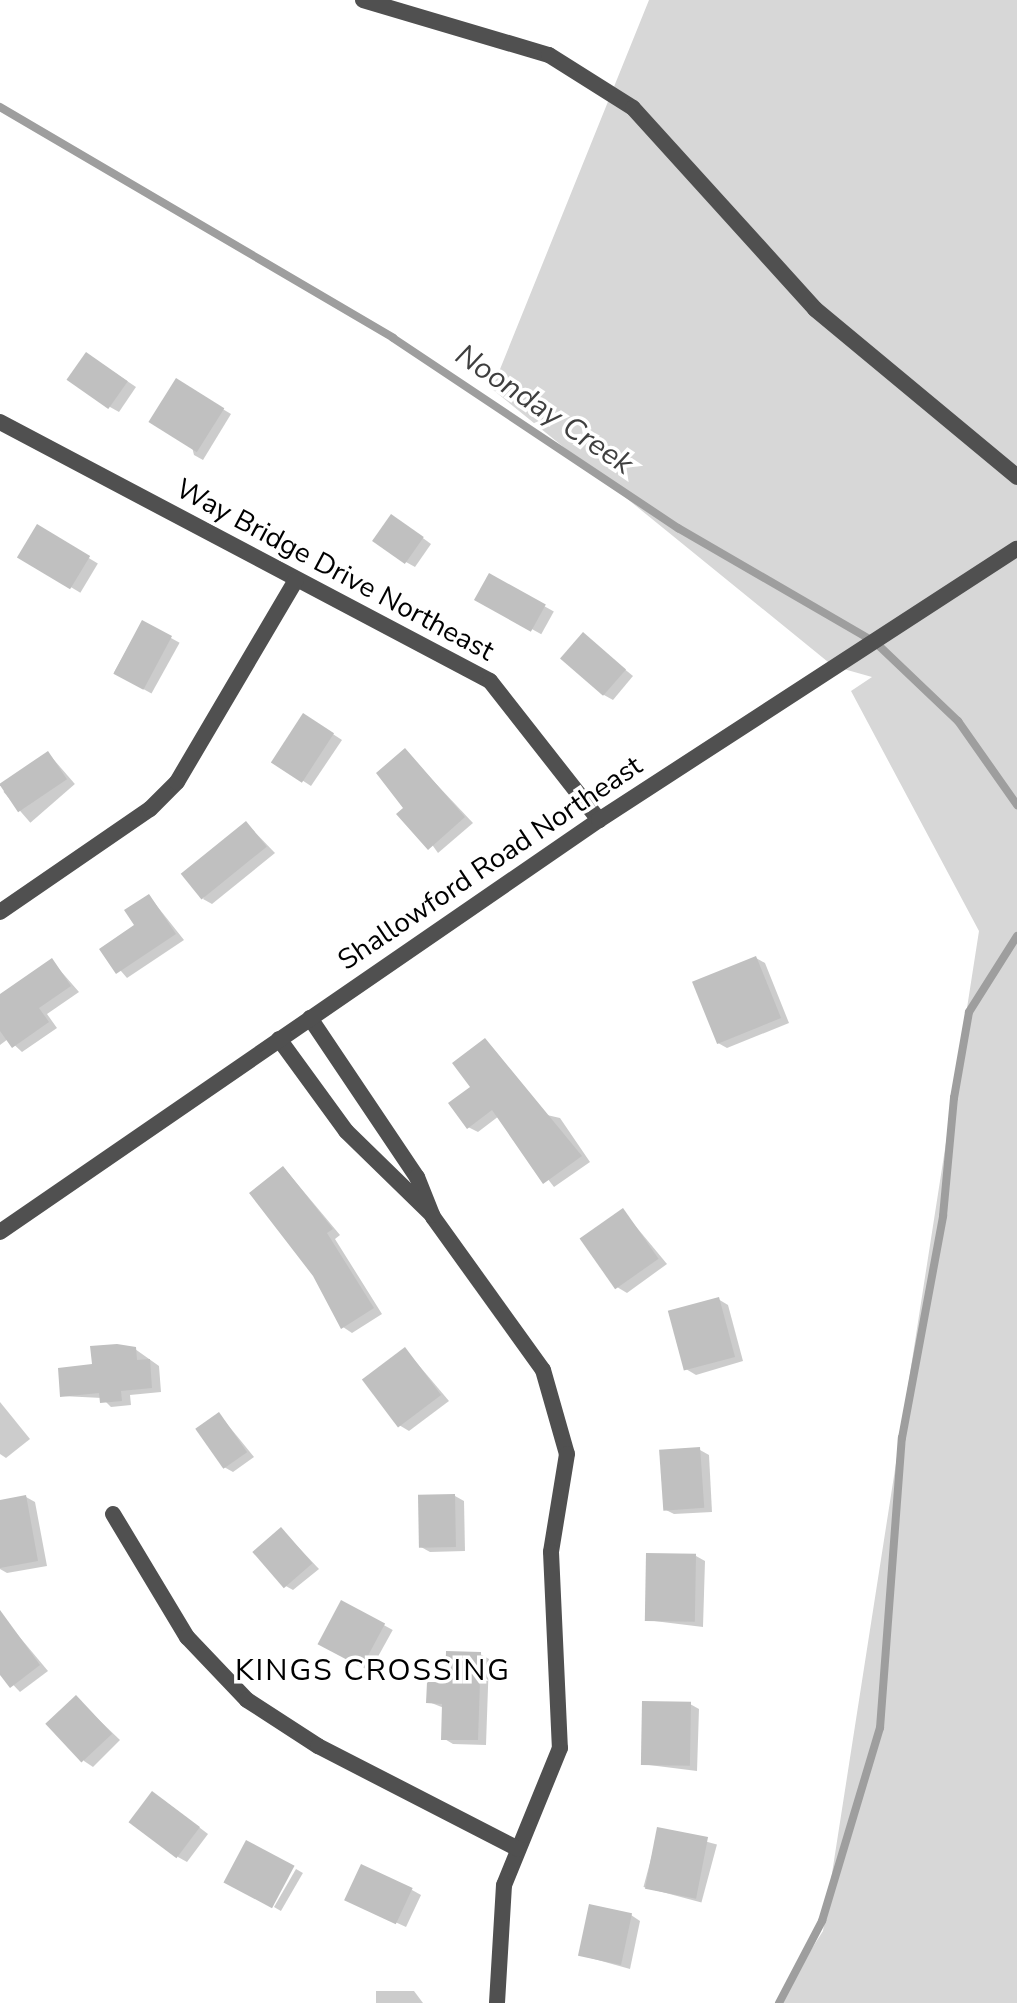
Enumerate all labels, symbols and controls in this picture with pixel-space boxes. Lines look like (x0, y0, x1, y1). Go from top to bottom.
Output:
water label: Noonday Creek (448, 337, 640, 483)
street label: Way Bridge Drive Northeast (170, 472, 500, 668)
street label: Shallowford Road Northeast (332, 749, 648, 977)
district label: KINGS CROSSING (235, 1653, 511, 1689)

